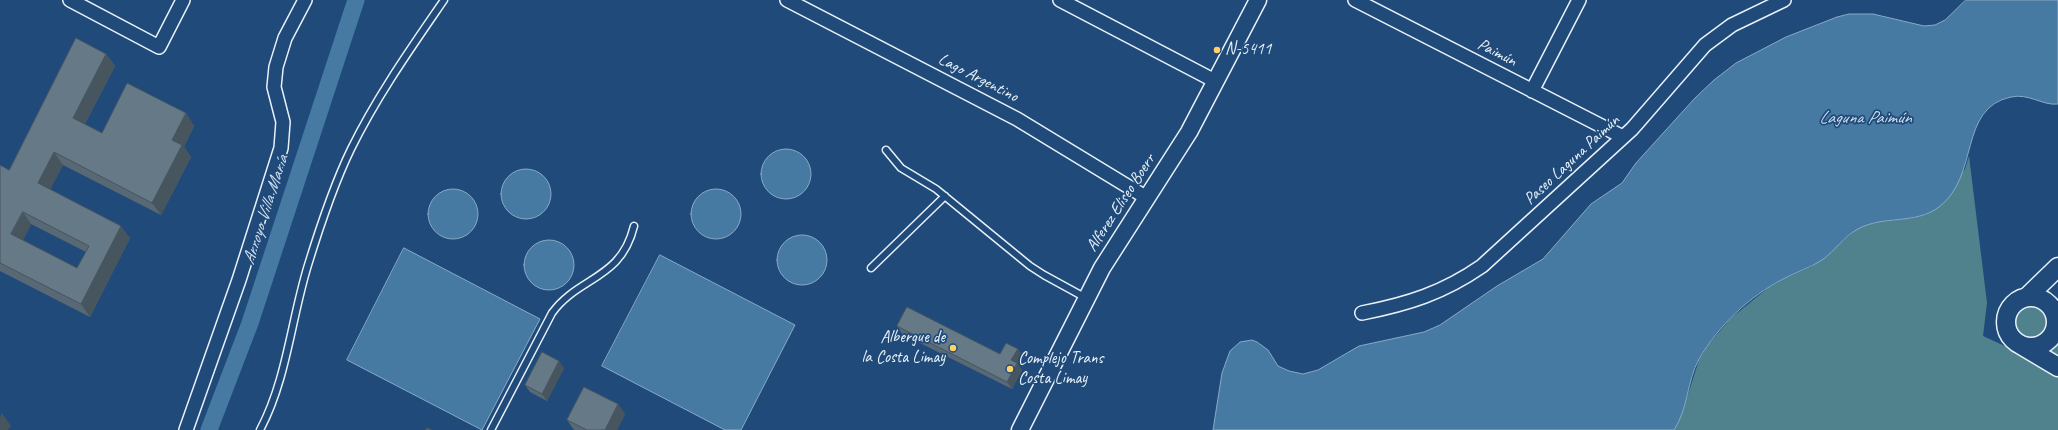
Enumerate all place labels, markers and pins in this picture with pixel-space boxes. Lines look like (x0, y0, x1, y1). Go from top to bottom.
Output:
place label: N-5411 (1225, 40, 1271, 60)
marker: N-5411 (1212, 45, 1222, 55)
place label: Albergue de la Costa Limay (861, 328, 945, 368)
marker: Albergue de la Costa Limay (948, 343, 958, 353)
place label: Complejo Trans Costa Limay (1018, 349, 1103, 389)
marker: Complejo Trans Costa Limay (1005, 364, 1015, 374)

